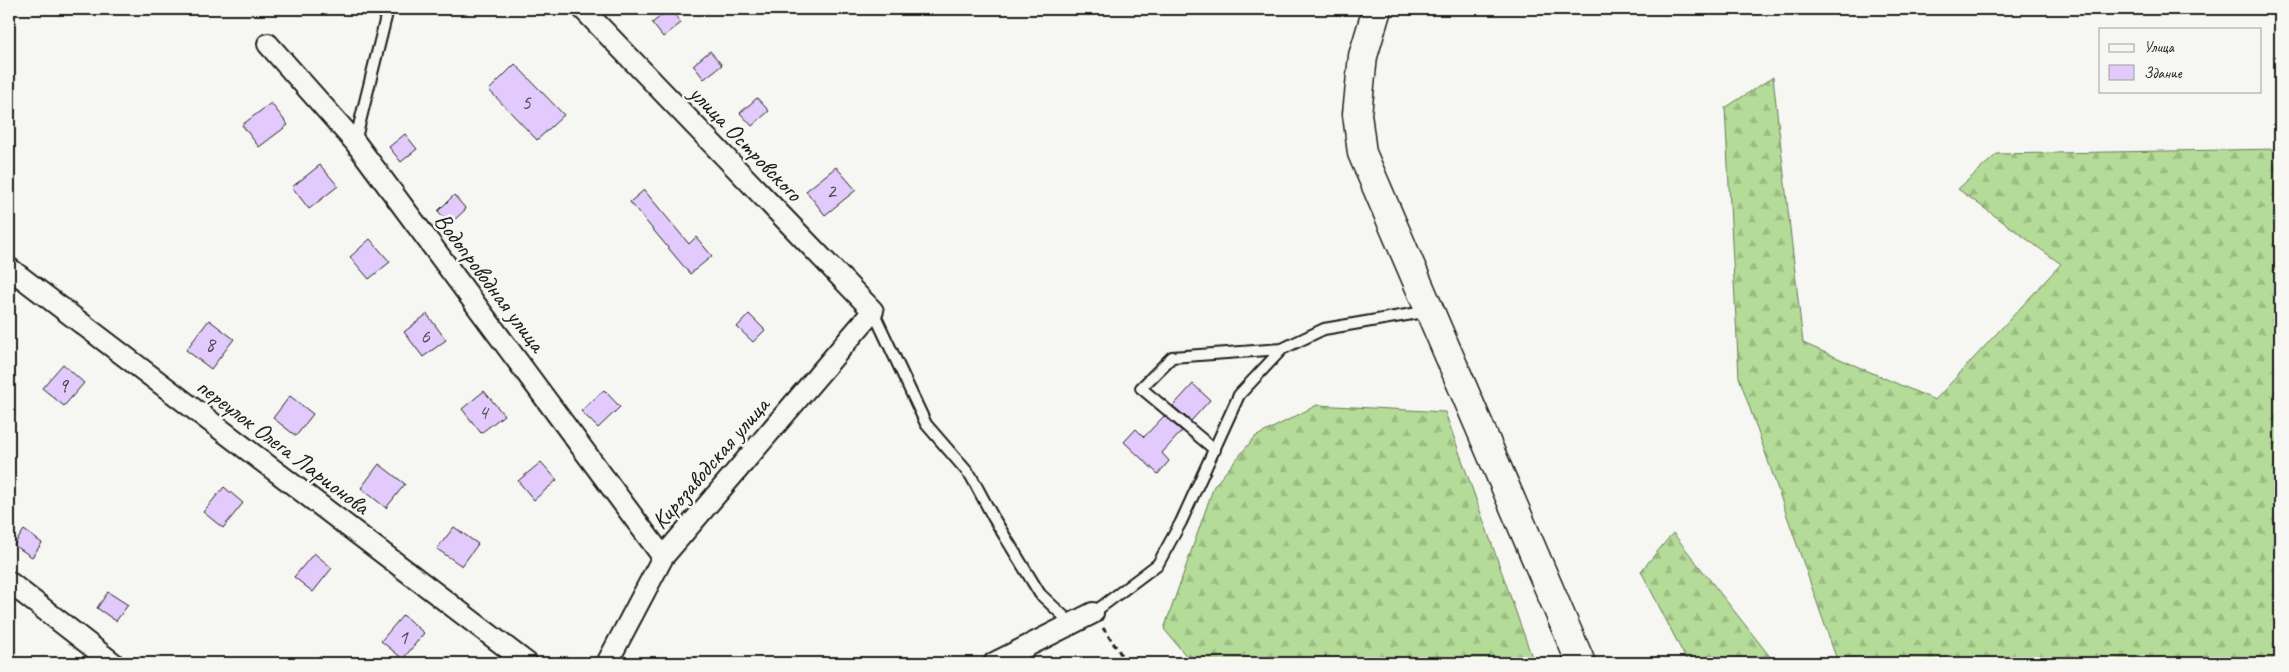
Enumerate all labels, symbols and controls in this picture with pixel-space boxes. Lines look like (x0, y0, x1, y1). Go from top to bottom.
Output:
legend (2099, 28, 2262, 92)
text: Улица (2144, 38, 2175, 57)
text: Здание (2144, 64, 2183, 83)
street label: улица Островского (682, 77, 810, 209)
house number: 5 (521, 89, 532, 115)
house number: 2 (826, 178, 837, 204)
street label: Водопроводная улица (428, 206, 553, 359)
house number: 6 (420, 323, 430, 349)
house number: 8 (205, 331, 217, 357)
street label: переулок Олега Ларионова (190, 371, 377, 522)
house number: 9 (58, 372, 69, 398)
street label: Кирозаводская улица (645, 389, 777, 535)
house number: 4 (478, 399, 490, 425)
house number: 1 (398, 624, 409, 650)

